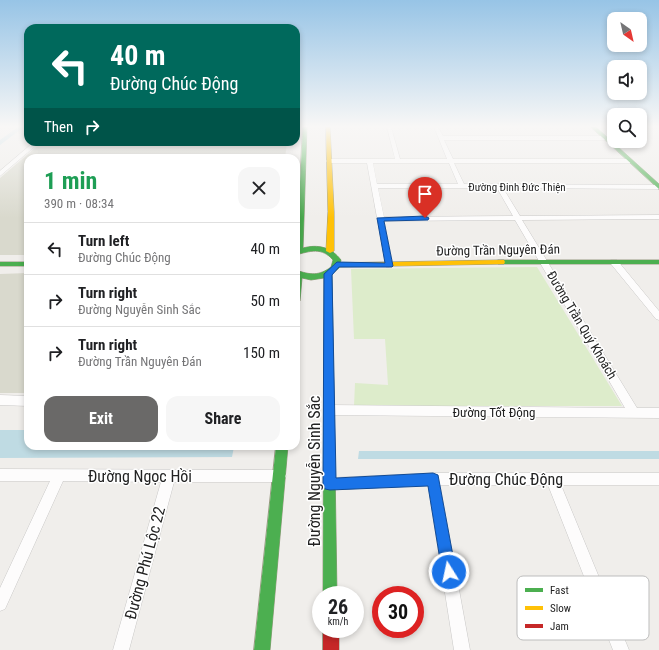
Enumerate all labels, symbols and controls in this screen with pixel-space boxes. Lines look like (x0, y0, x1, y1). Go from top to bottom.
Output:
north arrow (607, 12, 647, 52)
map controls (607, 12, 647, 148)
text: 40 m (110, 39, 166, 72)
icon: left (44, 40, 96, 92)
button: sound (607, 60, 647, 100)
text: Đường Chúc Động (110, 73, 238, 94)
button: search (607, 108, 647, 148)
icon: right (81, 116, 103, 138)
text: Then (44, 118, 73, 136)
text: 1 min (44, 167, 97, 195)
button: close (238, 167, 280, 209)
pin (408, 177, 442, 218)
street label: Đường Đinh Đức Thiện (468, 181, 566, 194)
icon: arrive (414, 183, 436, 205)
text: 390 m · 08:34 (44, 196, 114, 211)
text: Turn left (78, 232, 129, 250)
icon: left (44, 238, 66, 260)
text: 40 m (250, 240, 280, 258)
street label: Đường Trần Nguyên Đán (436, 241, 560, 259)
text: Đường Chúc Động (78, 250, 171, 265)
street label: Đường Trần Quý Khoách (544, 268, 620, 382)
text: Turn right (78, 284, 137, 302)
icon: right (44, 290, 66, 312)
text: 50 m (250, 292, 280, 310)
text: Đường Nguyễn Sinh Sắc (78, 302, 201, 317)
text: Turn right (78, 336, 137, 354)
icon: right (44, 342, 66, 364)
text: 150 m (243, 344, 280, 362)
text: Đường Trần Nguyên Đán (78, 354, 202, 369)
street label: Đường Nguyễn Sinh Sắc (305, 395, 324, 547)
button: Exit (44, 396, 158, 442)
button: Share (166, 396, 280, 442)
street label: Đường Tốt Động (452, 405, 536, 420)
street label: Đường Ngọc Hồi (88, 467, 192, 486)
street label: Đường Chúc Động (449, 470, 563, 489)
street label: Đường Phú Lộc 22 (121, 504, 169, 621)
position arrow (428, 551, 470, 593)
legend (517, 576, 649, 640)
text: Fast (550, 584, 569, 597)
speed limit sign: 30 (372, 586, 424, 638)
text: 26 (328, 595, 348, 619)
text: Slow (550, 602, 571, 615)
text: km/h (328, 616, 348, 627)
text: Jam (550, 620, 569, 633)

